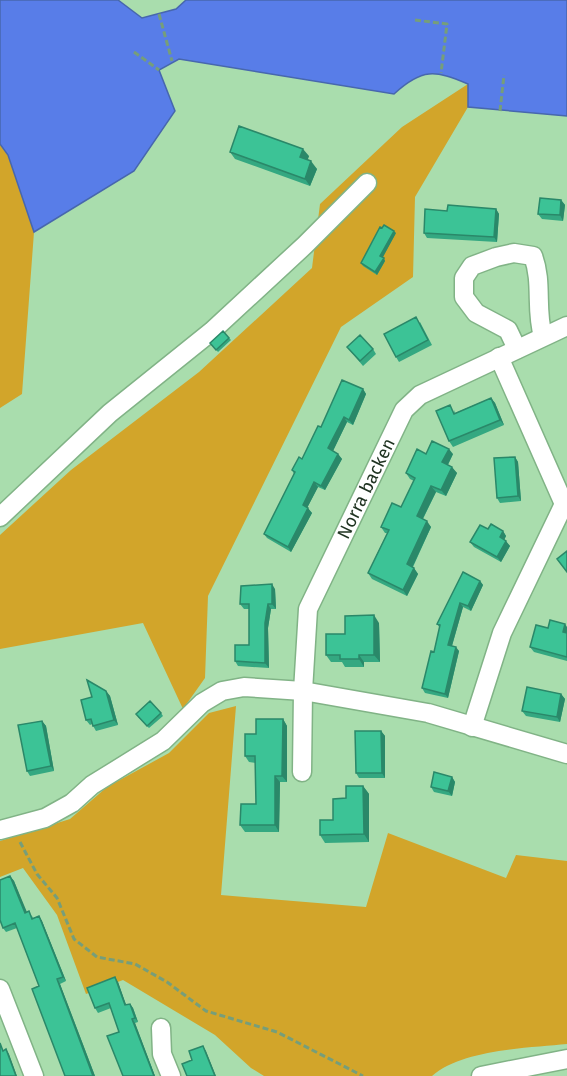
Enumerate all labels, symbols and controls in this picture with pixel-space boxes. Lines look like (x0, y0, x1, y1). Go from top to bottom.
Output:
street label: Norra backen (333, 435, 400, 542)

